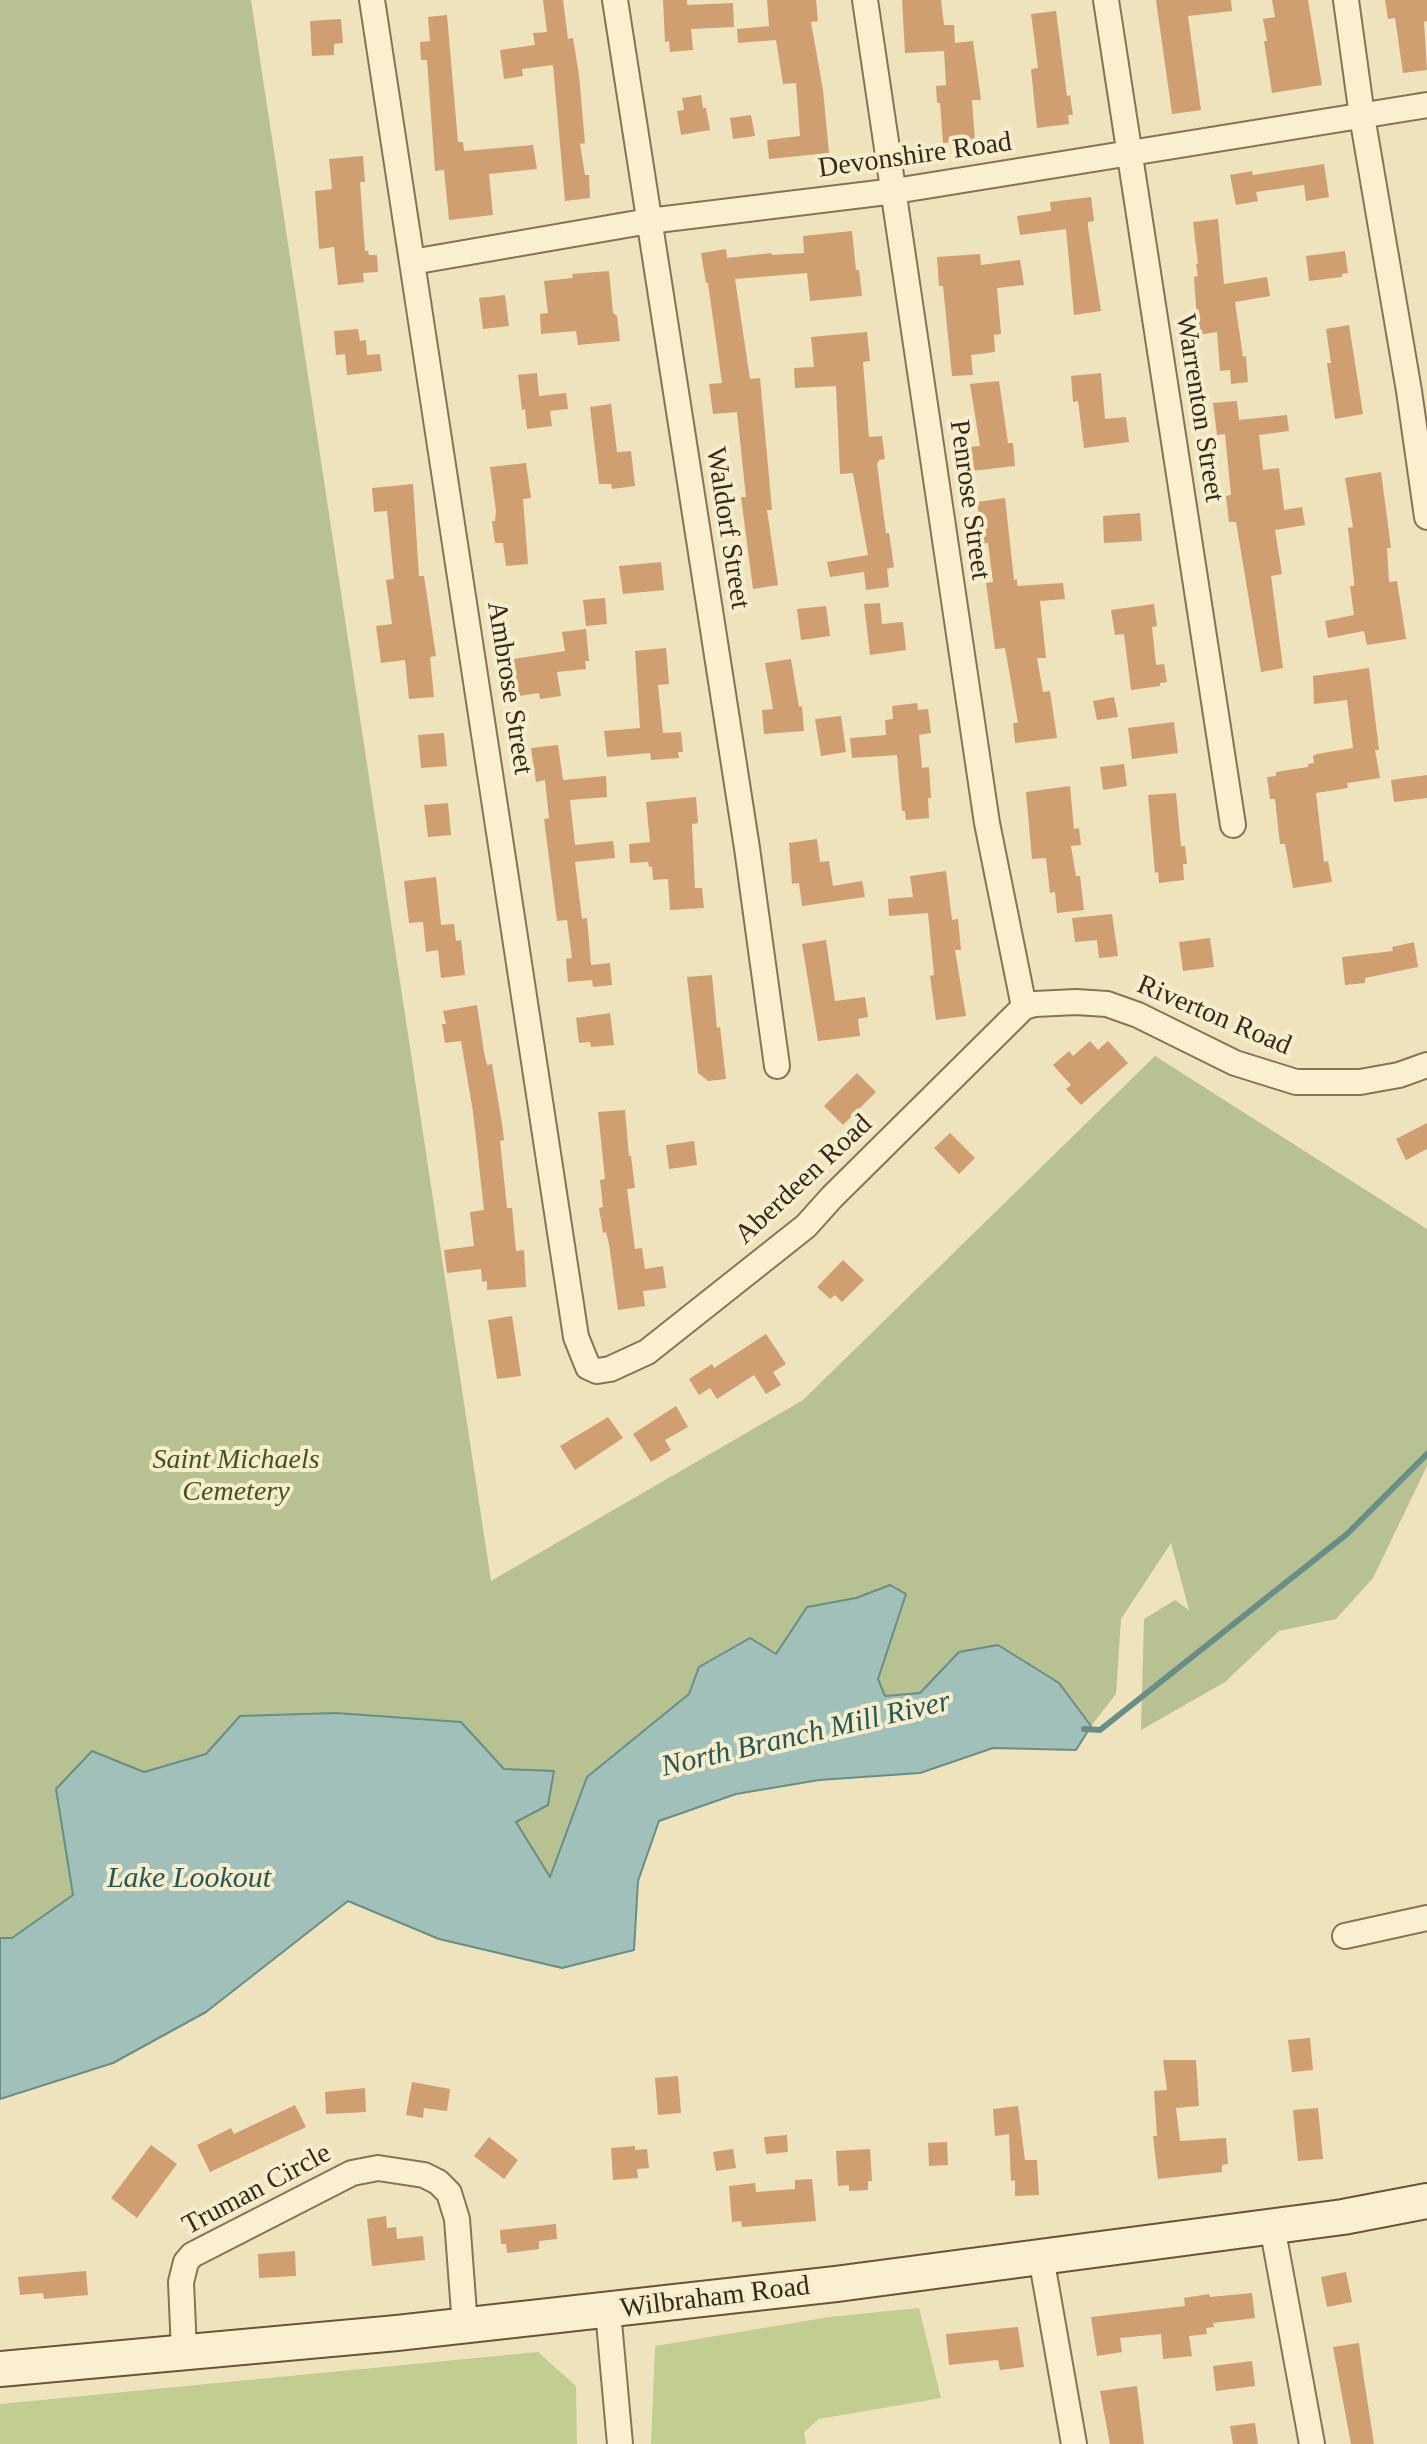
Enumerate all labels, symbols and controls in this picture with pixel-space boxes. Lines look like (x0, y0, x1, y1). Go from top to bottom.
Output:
street label: Devonshire Road (816, 126, 1014, 186)
street label: Warrenton Street (1168, 312, 1230, 504)
street label: Penrose Street (941, 418, 997, 582)
street label: Waldorf Street (698, 445, 756, 611)
street label: Ambrose Street (479, 599, 539, 777)
street label: Riverton Road (1132, 968, 1296, 1064)
street label: Aberdeen Road (729, 1108, 879, 1252)
park label: Saint Michaels Cemetery (152, 1444, 320, 1510)
water label: North Branch Mill River (658, 1684, 954, 1786)
water label: Lake Lookout (107, 1861, 271, 1897)
street label: Truman Circle (177, 2137, 337, 2243)
street label: Wilbraham Road (618, 2270, 812, 2326)

